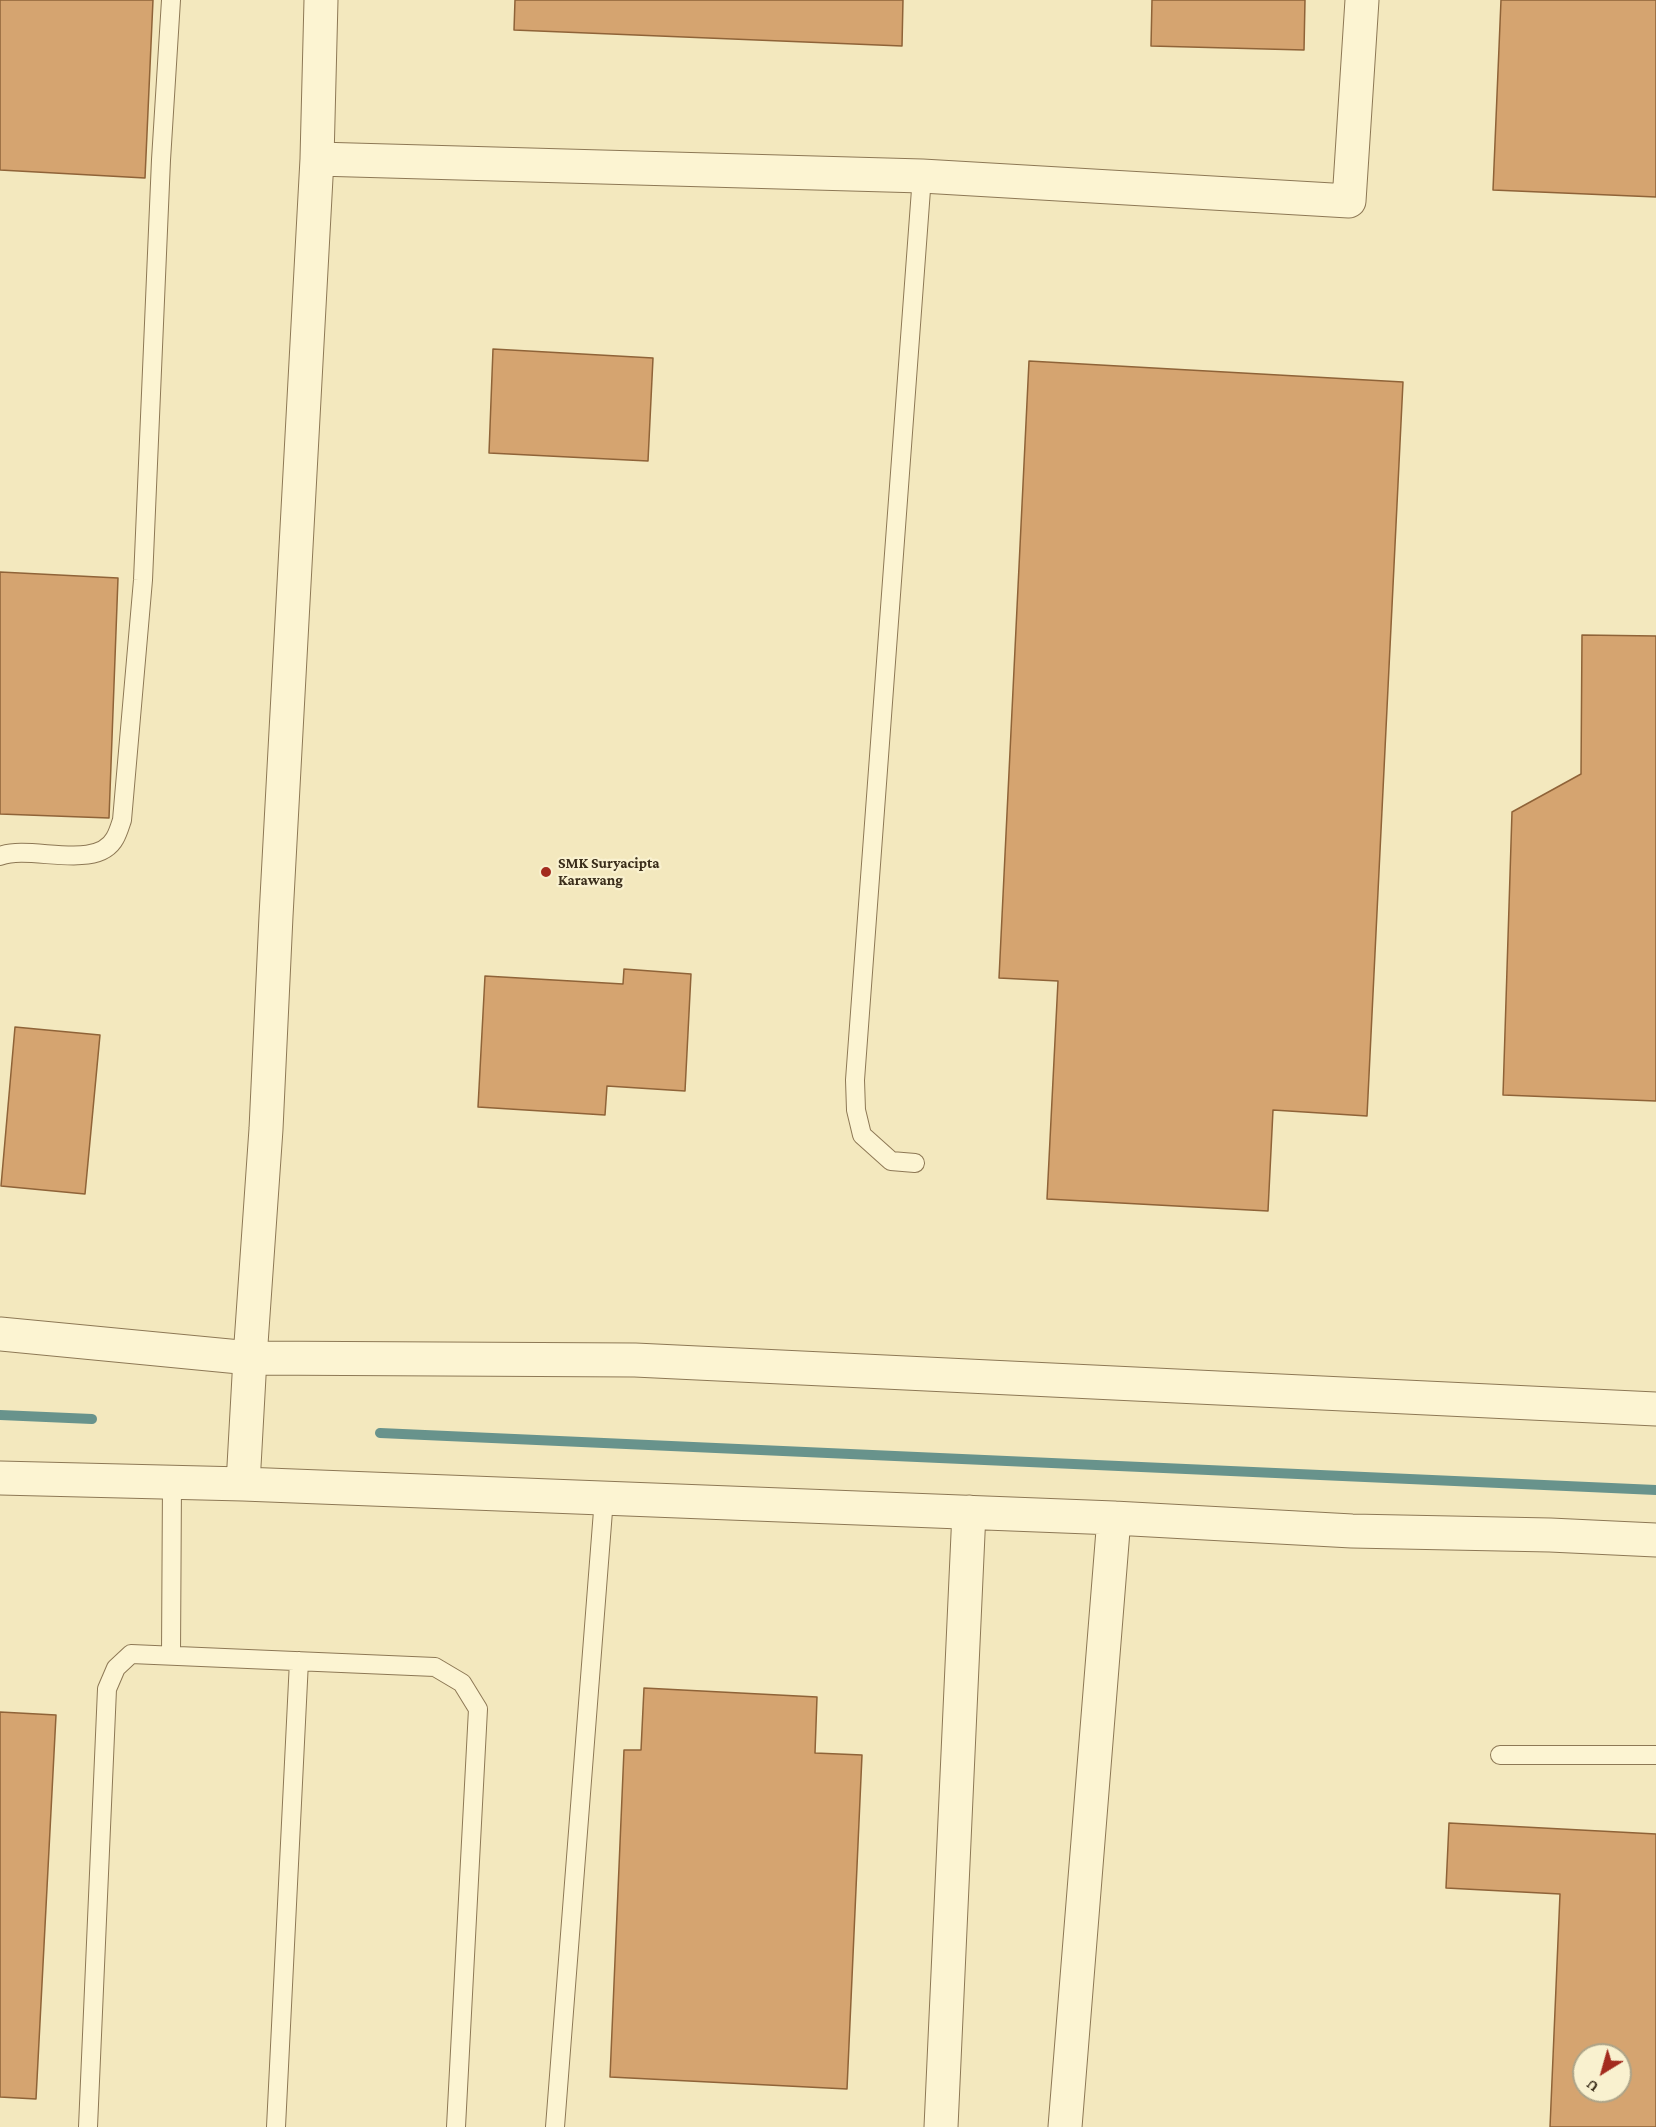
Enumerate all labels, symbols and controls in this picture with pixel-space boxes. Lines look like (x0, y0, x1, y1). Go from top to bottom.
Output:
place label: SMK Suryacipta Karawang (558, 854, 660, 889)
marker: SMK Suryacipta Karawang (539, 865, 553, 879)
north arrow (1572, 2043, 1632, 2103)
text: U (1583, 2076, 1602, 2096)

